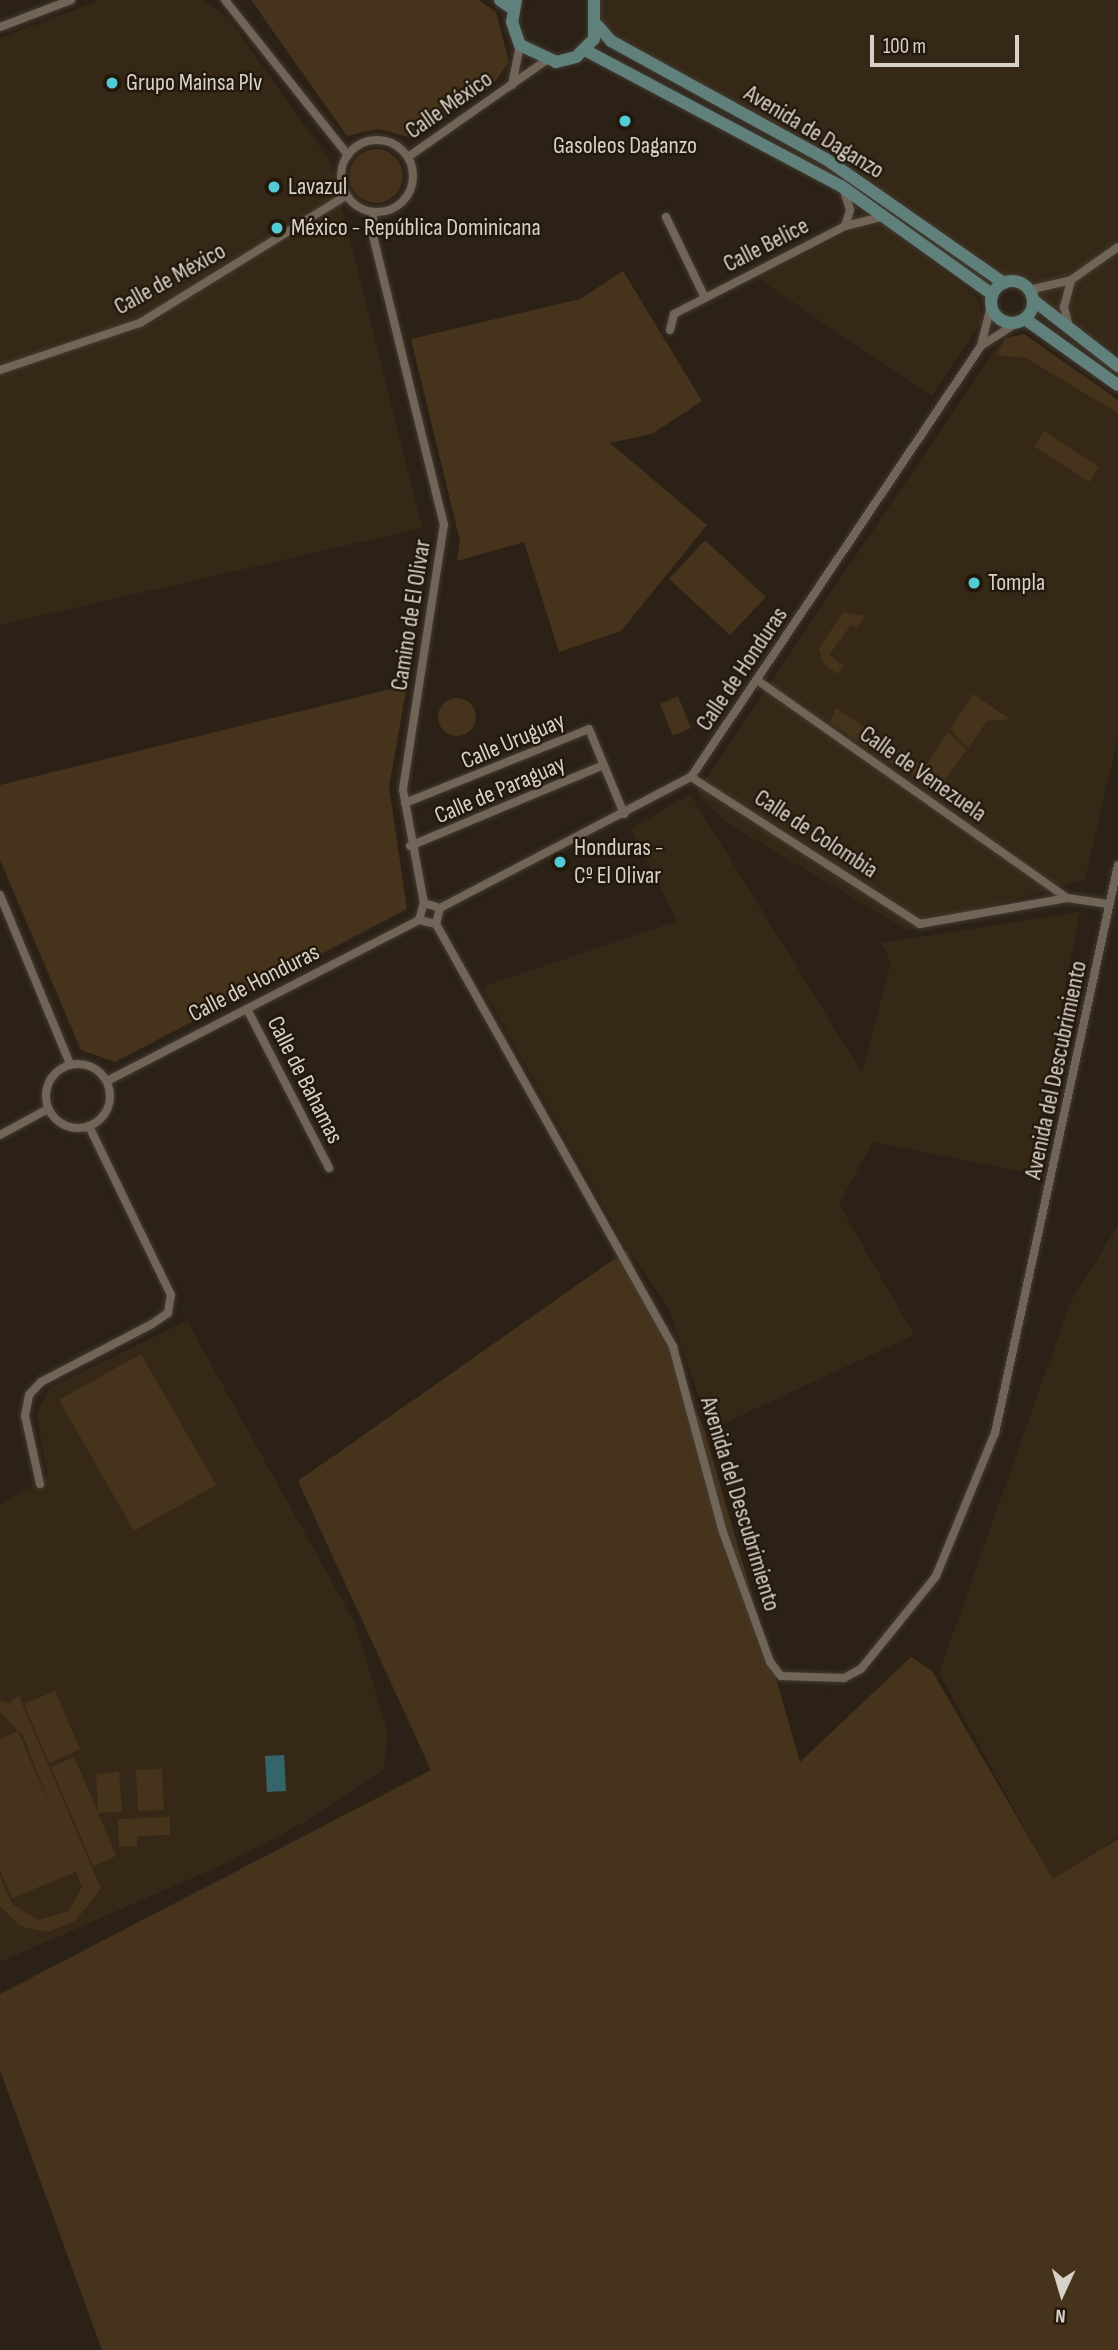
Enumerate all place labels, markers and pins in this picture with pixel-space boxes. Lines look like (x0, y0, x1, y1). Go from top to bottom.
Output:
place label: Grupo Mainsa Plv (126, 69, 262, 97)
marker: Grupo Mainsa Plv (104, 75, 120, 91)
marker: Gasoleos Daganzo (617, 113, 633, 129)
place label: Gasoleos Daganzo (553, 132, 697, 160)
place label: Lavazul (288, 173, 347, 201)
marker: Lavazul (266, 179, 282, 195)
place label: México - República Dominicana (291, 214, 541, 242)
marker: México - República Dominicana (269, 220, 285, 236)
place label: Tompla (988, 569, 1045, 597)
marker: Tompla (966, 575, 982, 591)
place label: Honduras - Cº El Olivar (574, 834, 663, 890)
marker: Honduras - Cº El Olivar (552, 854, 568, 870)

